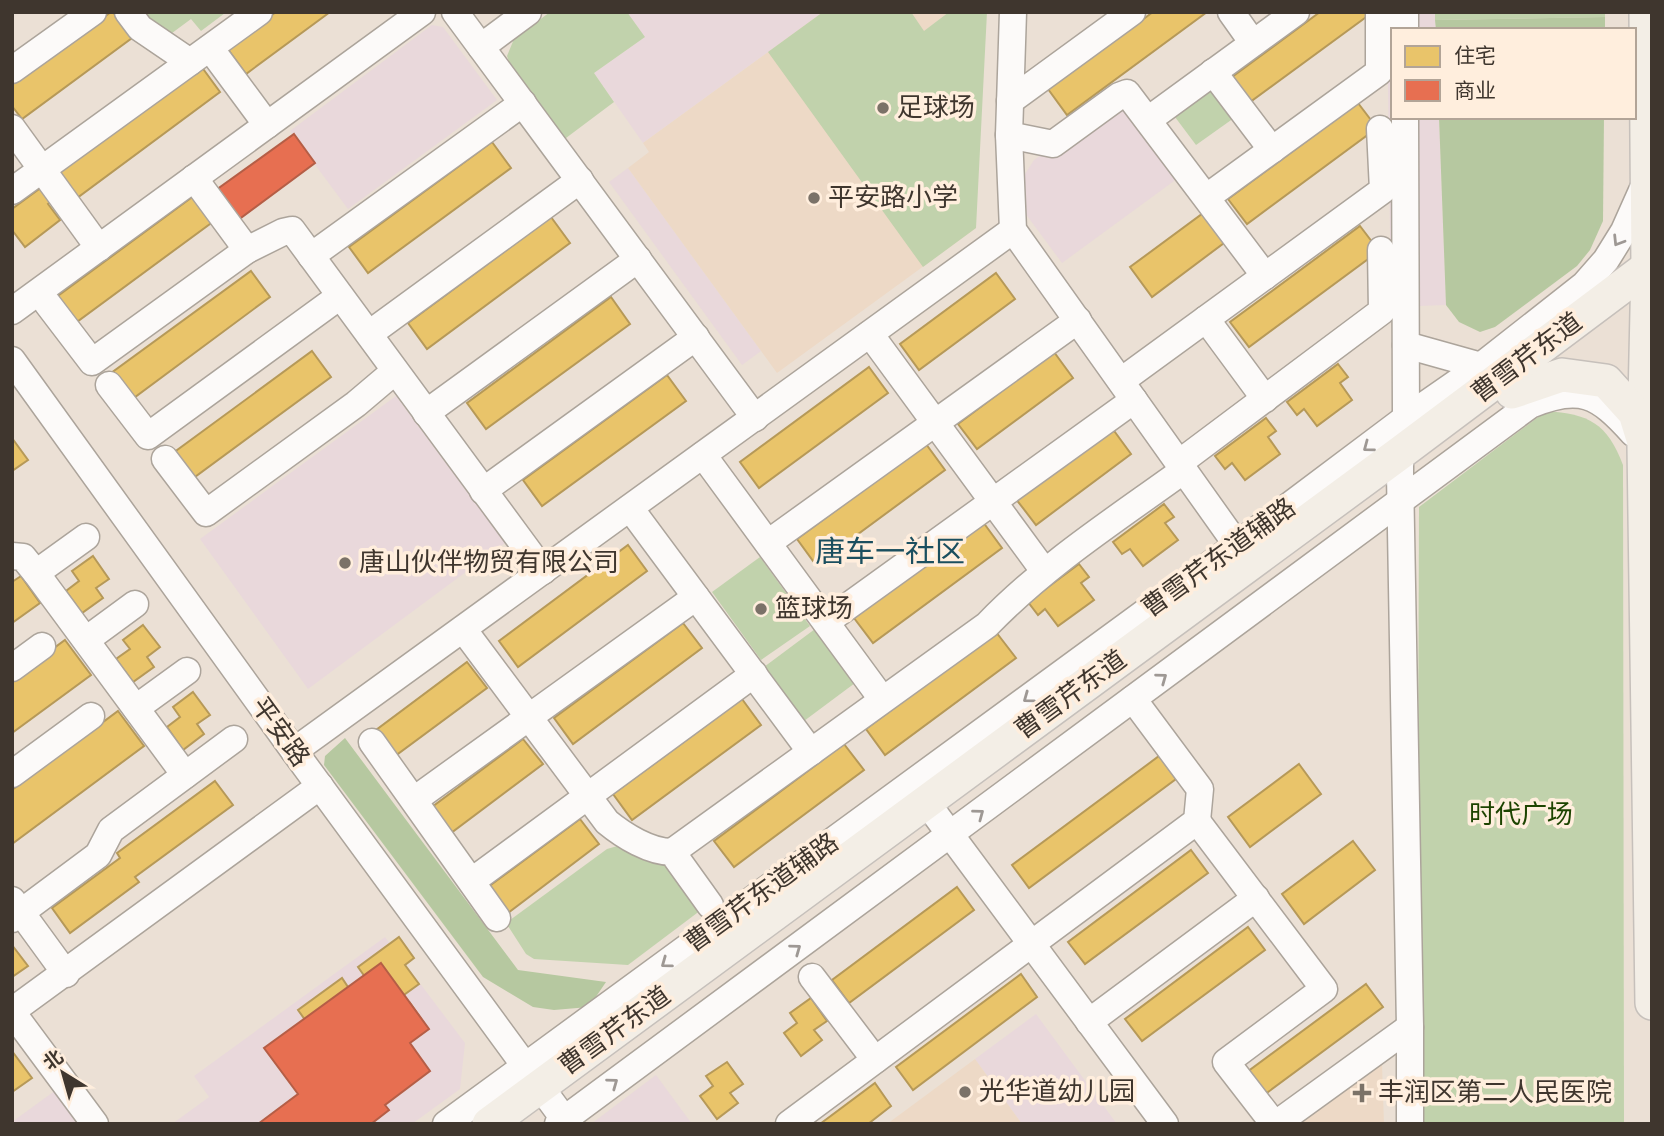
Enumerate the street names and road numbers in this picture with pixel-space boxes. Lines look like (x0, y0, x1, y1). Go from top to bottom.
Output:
street label: 曹雪芹东道 (1466, 307, 1587, 408)
street label: 曹雪芹东道辅路 (1137, 492, 1300, 622)
street label: 曹雪芹东道 (1010, 645, 1131, 744)
street label: 平安路 (247, 692, 314, 771)
street label: 曹雪芹东道辅路 (680, 827, 843, 957)
street label: 曹雪芹东道 (554, 981, 675, 1080)

